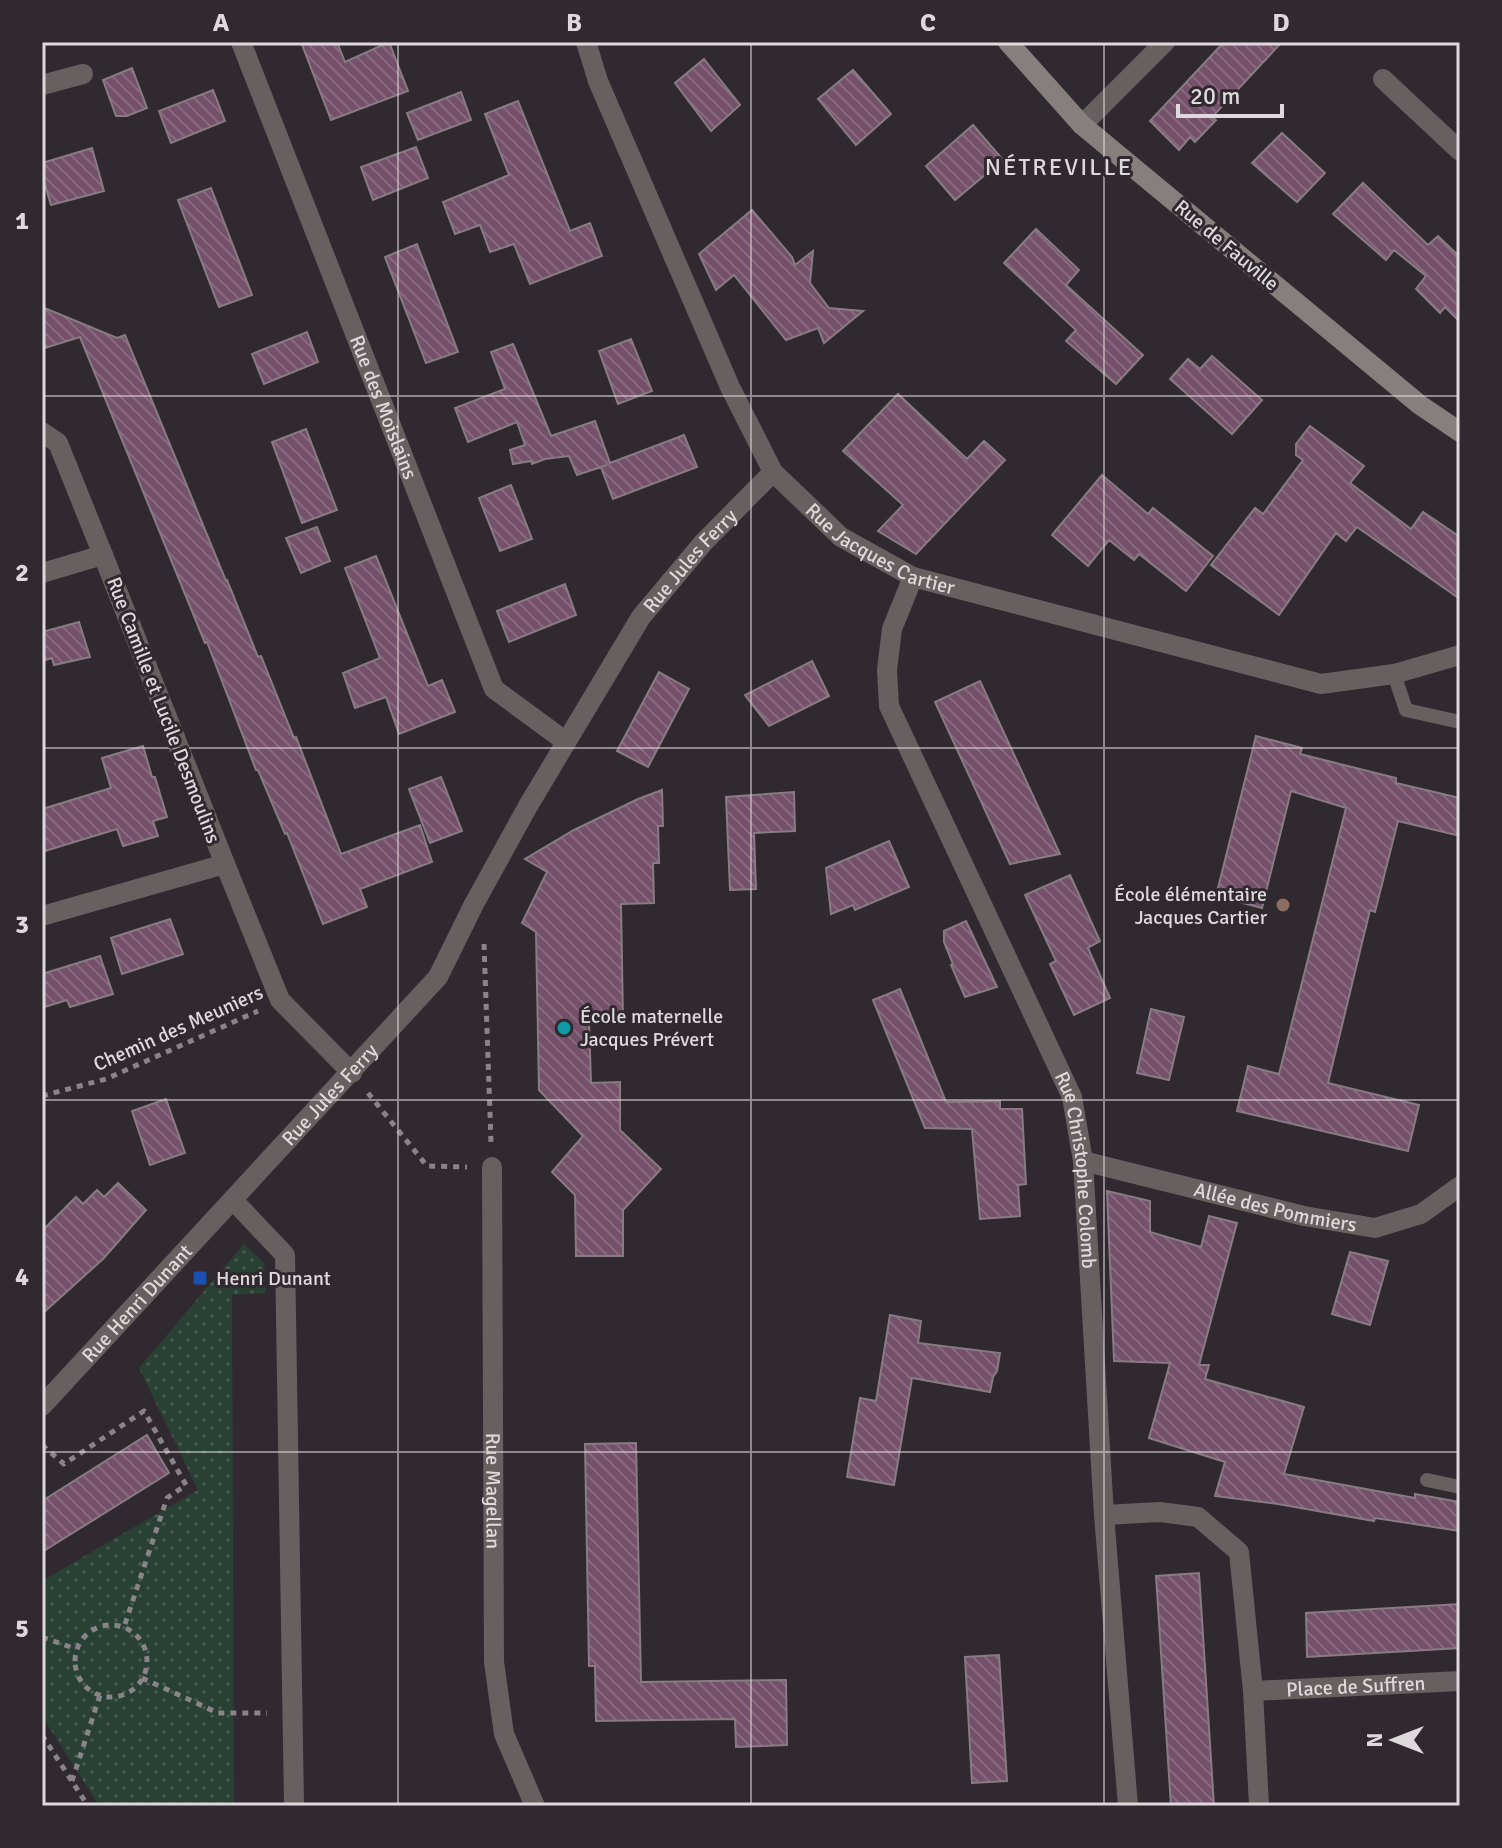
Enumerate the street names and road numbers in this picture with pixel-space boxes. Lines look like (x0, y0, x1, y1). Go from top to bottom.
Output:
street label: Rue de Fauville (1169, 195, 1284, 296)
street label: Rue des Moislains (344, 332, 423, 483)
street label: Rue Jacques Cartier (800, 498, 958, 601)
street label: Rue Jules Ferry (638, 503, 743, 618)
street label: Rue Camille et Lucile Desmoulins (101, 573, 226, 847)
street label: Chemin des Meuniers (90, 980, 267, 1077)
street label: Rue Jules Ferry (277, 1038, 384, 1151)
street label: Rue Christophe Colomb (1049, 1067, 1101, 1269)
street label: Allée des Pommiers (1191, 1177, 1359, 1238)
street label: Rue Henri Dunant (77, 1239, 198, 1368)
street label: Rue Magellan (480, 1433, 506, 1549)
street label: Place de Suffren (1286, 1671, 1426, 1702)

